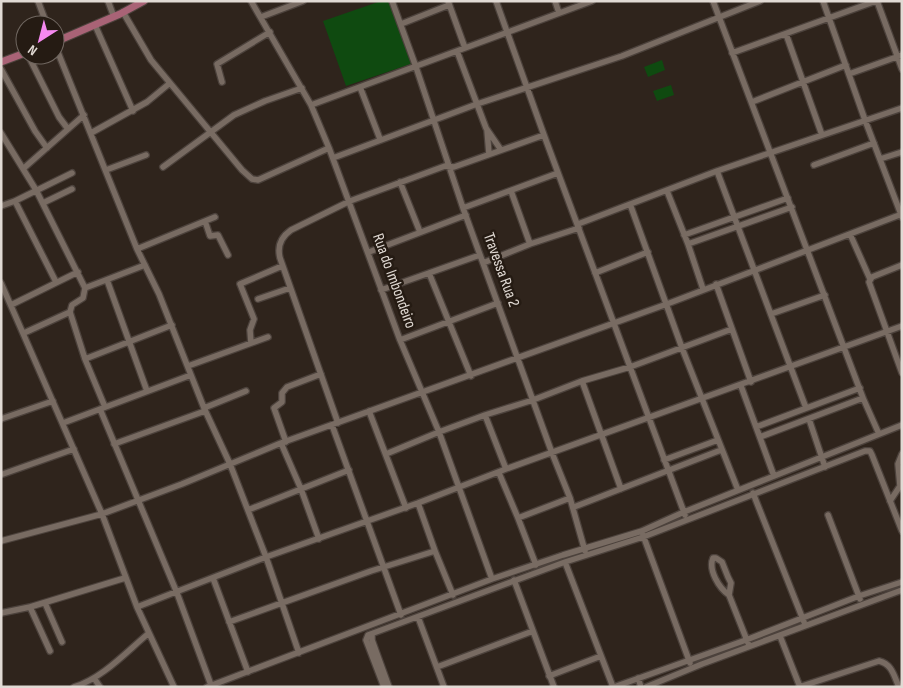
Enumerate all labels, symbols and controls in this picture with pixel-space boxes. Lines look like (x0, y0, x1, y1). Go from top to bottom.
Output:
north arrow (15, 15, 65, 65)
text: N (25, 41, 41, 59)
street label: Travessa Rua 2 (479, 230, 523, 310)
street label: Rua do Imbondeiro (368, 231, 420, 331)

